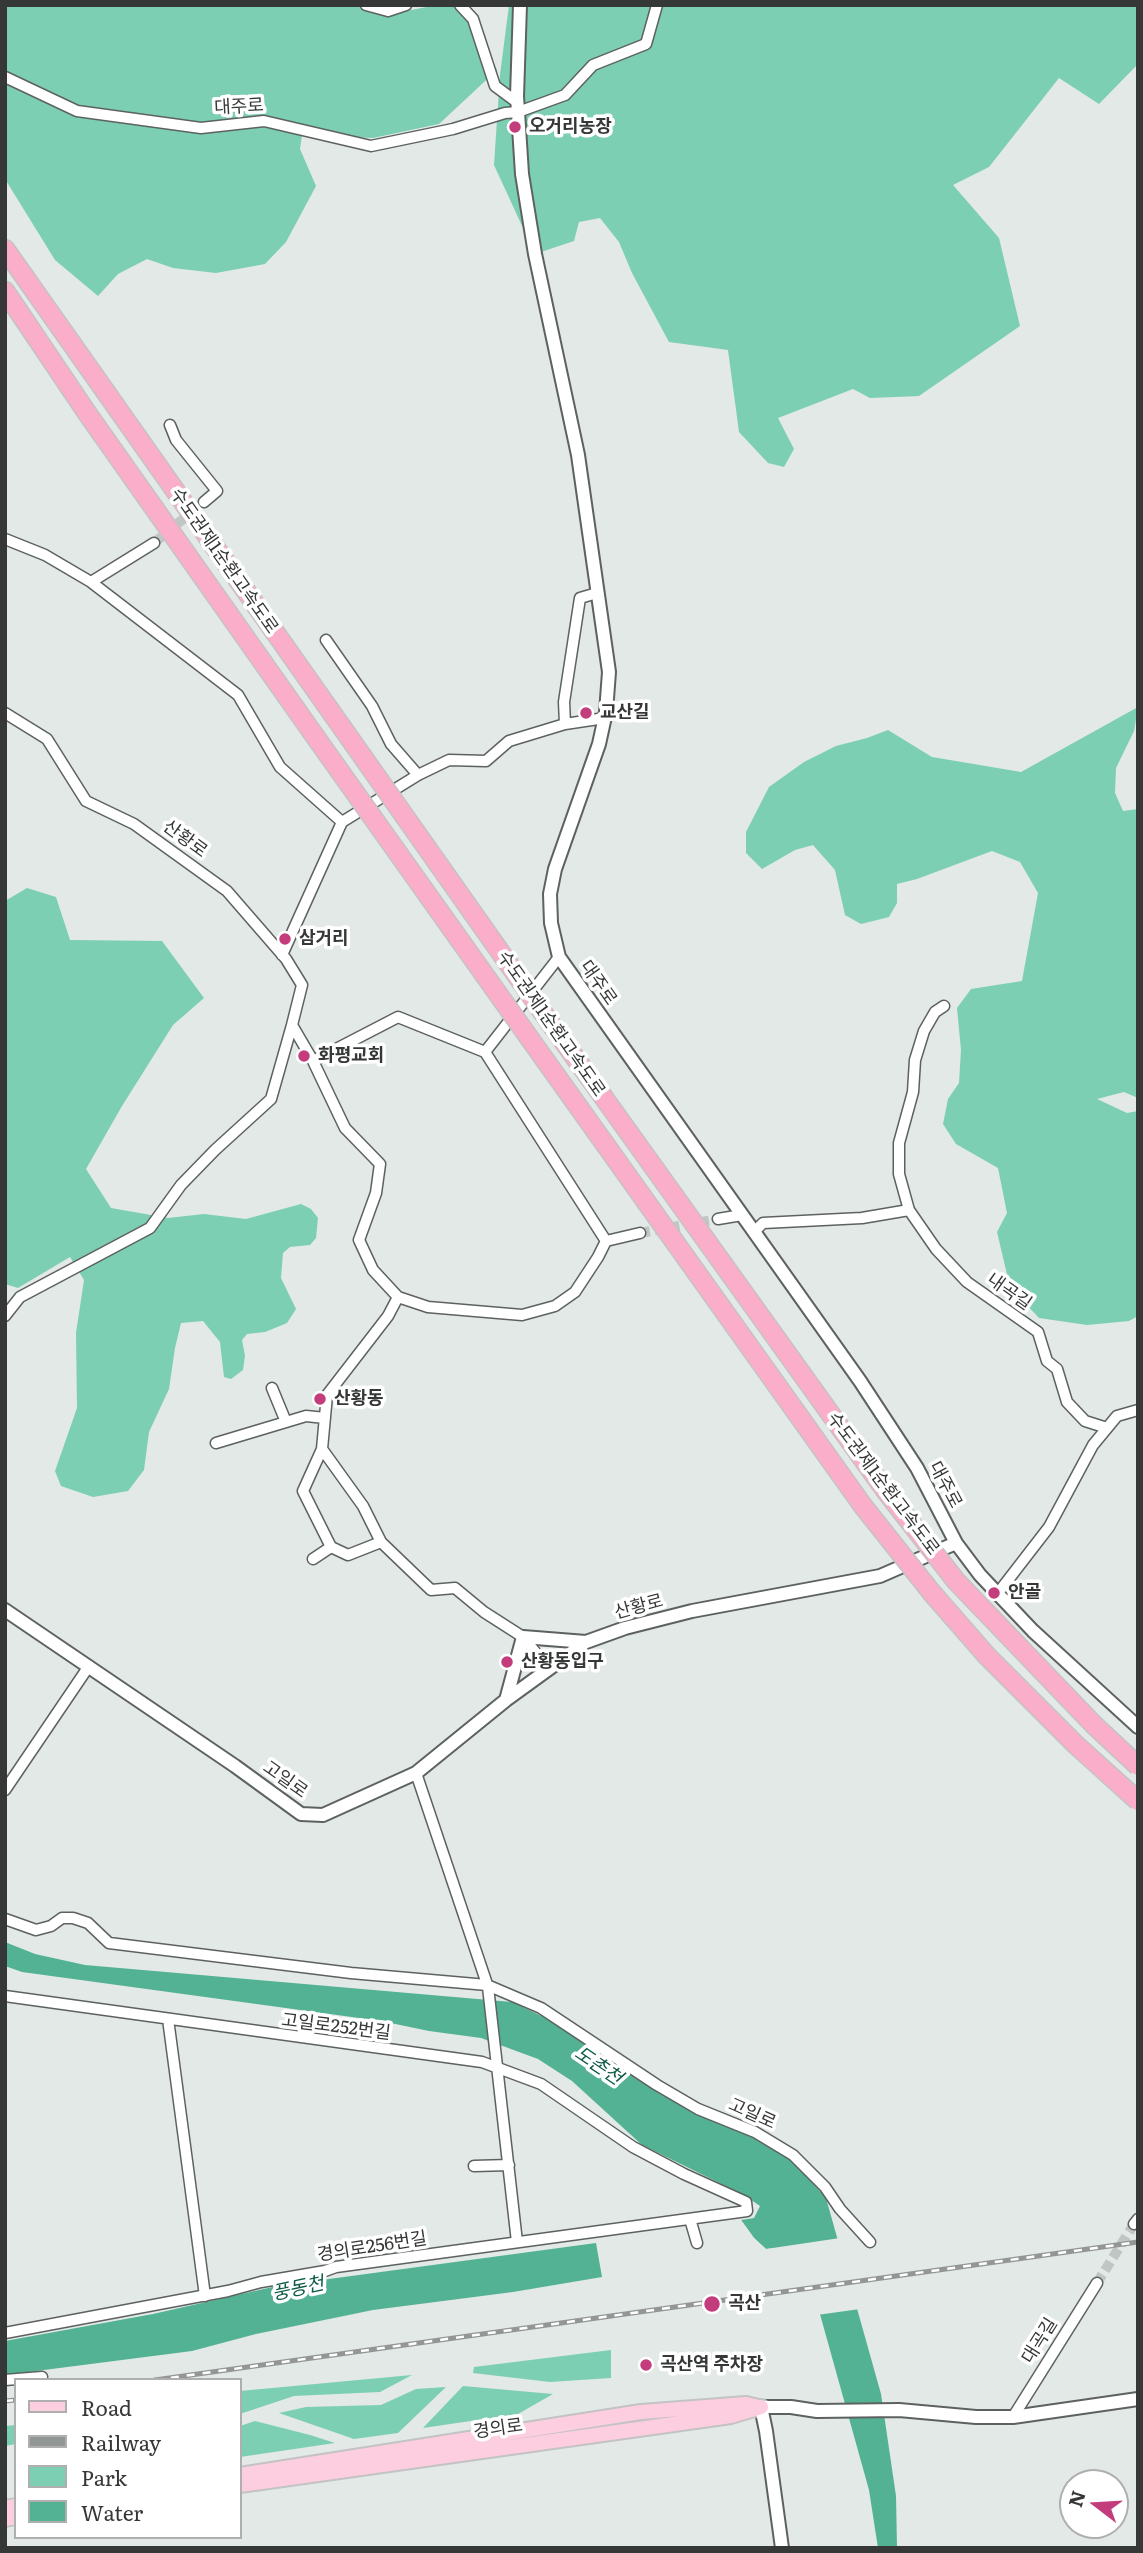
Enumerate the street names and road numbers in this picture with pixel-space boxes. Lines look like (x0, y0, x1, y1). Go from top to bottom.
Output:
street label: 대주로 (214, 95, 264, 119)
street label: 수도권제1순환고속도로 (166, 484, 282, 638)
street label: 산황로 (159, 816, 211, 862)
street label: 수도권제1순환고속도로 (493, 947, 609, 1101)
street label: 대주로 (575, 956, 621, 1010)
street label: 내곡길 (982, 1269, 1036, 1315)
street label: 수도권제1순환고속도로 (822, 1408, 944, 1560)
street label: 대주로 (924, 1458, 966, 1512)
street label: 산황로 (612, 1590, 666, 1624)
street label: 고일로 (258, 1757, 312, 1803)
street label: 고일로252번길 (280, 2010, 392, 2044)
street label: 고일로 (725, 2094, 779, 2134)
street label: 경의로256번길 (316, 2228, 428, 2266)
street label: 대곡길 (1018, 2314, 1062, 2368)
street label: 경의로 (472, 2415, 524, 2443)

